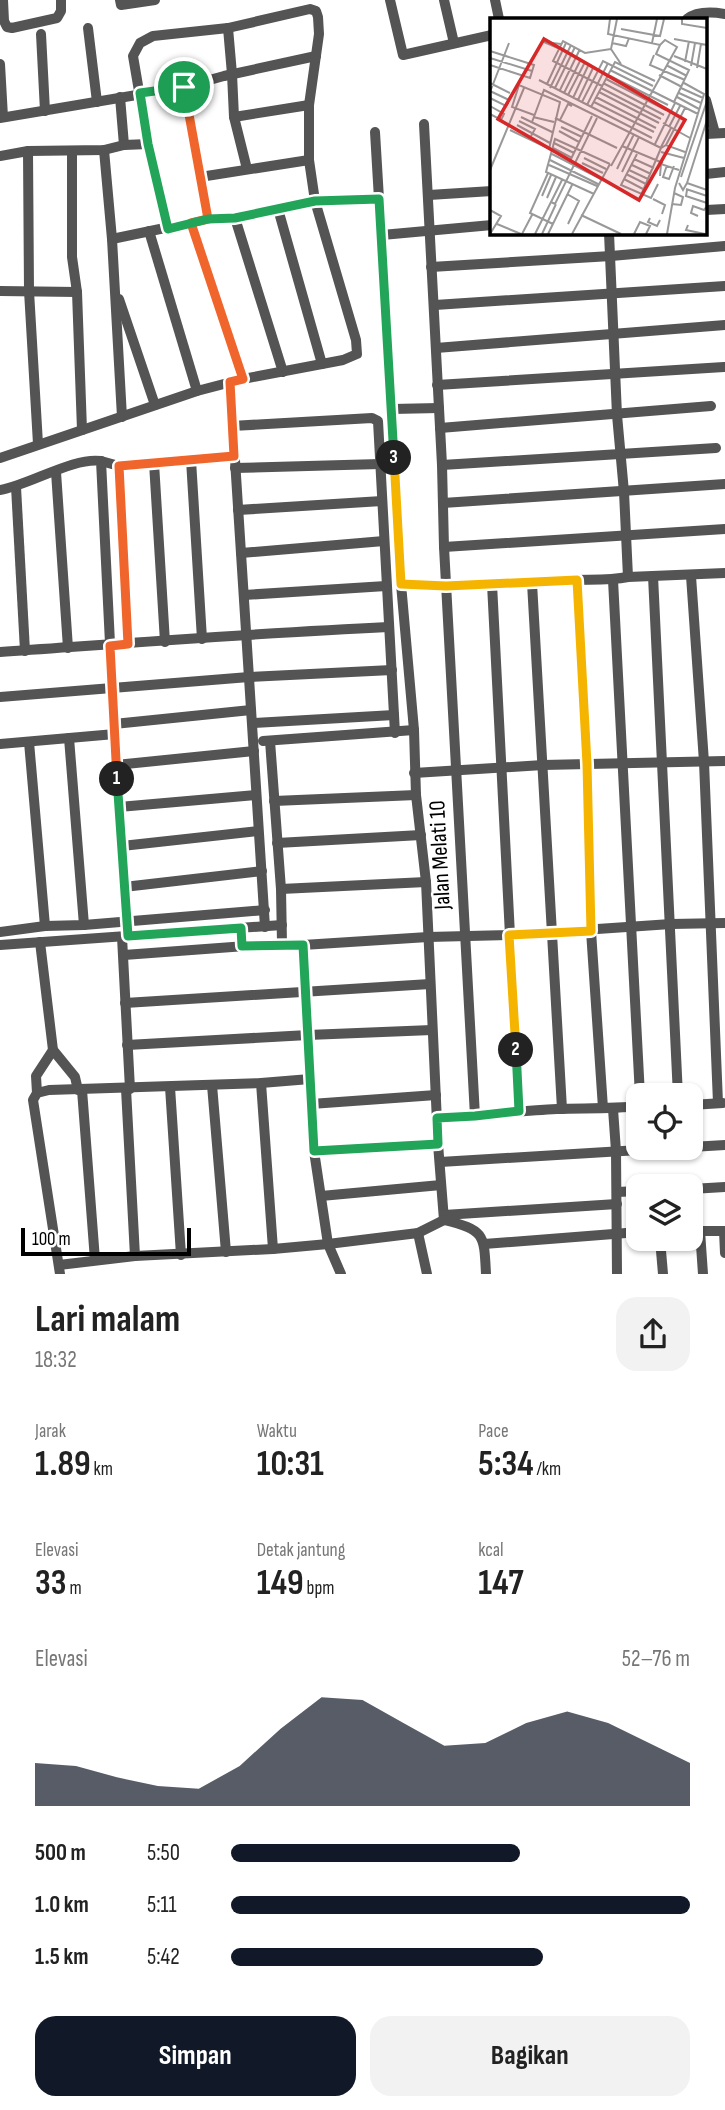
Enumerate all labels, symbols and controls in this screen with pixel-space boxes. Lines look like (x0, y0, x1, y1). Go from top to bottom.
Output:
inset map (490, 18, 708, 234)
pin (154, 57, 214, 117)
icon: arrive (165, 68, 203, 106)
pin: 3 (376, 440, 412, 476)
text: 3 (389, 446, 398, 469)
pin: 1 (100, 762, 134, 796)
text: 1 (113, 767, 120, 790)
street label: Jalan Melati 10 (423, 800, 457, 911)
pin: 2 (498, 1032, 534, 1068)
text: 2 (511, 1038, 520, 1061)
map controls (626, 1083, 703, 1251)
button: locate (626, 1083, 703, 1160)
button: layers (626, 1174, 703, 1251)
scale bar (21, 1224, 191, 1256)
text: 100 m (32, 1228, 71, 1251)
text: Lari malam (35, 1297, 180, 1342)
button: share (616, 1297, 690, 1371)
text: 18:32 (35, 1346, 77, 1374)
text: Jarak (35, 1420, 66, 1443)
text: Waktu (257, 1420, 297, 1443)
text: Pace (478, 1420, 509, 1443)
text: 1.89 (35, 1443, 91, 1486)
text: 10:31 (257, 1443, 324, 1486)
text: 5:34 (478, 1443, 534, 1486)
text: km (91, 1458, 113, 1481)
text: /km (534, 1458, 561, 1481)
text: Elevasi (35, 1539, 79, 1562)
text: Detak jantung (257, 1539, 345, 1562)
text: kcal (478, 1539, 503, 1562)
text: 33 (35, 1562, 66, 1605)
text: 149 (257, 1562, 304, 1605)
text: 147 (478, 1562, 523, 1605)
text: m (66, 1577, 82, 1600)
text: bpm (304, 1577, 335, 1600)
text: Elevasi (35, 1645, 88, 1673)
text: 52–76 m (622, 1645, 690, 1673)
text: 500 m (35, 1839, 86, 1867)
text: 5:50 (147, 1839, 180, 1867)
text: 1.0 km (35, 1891, 89, 1919)
text: 5:11 (147, 1891, 177, 1919)
text: 1.5 km (35, 1943, 88, 1971)
text: 5:42 (147, 1943, 180, 1971)
button: Simpan (35, 2016, 356, 2096)
button: Bagikan (370, 2016, 690, 2096)

